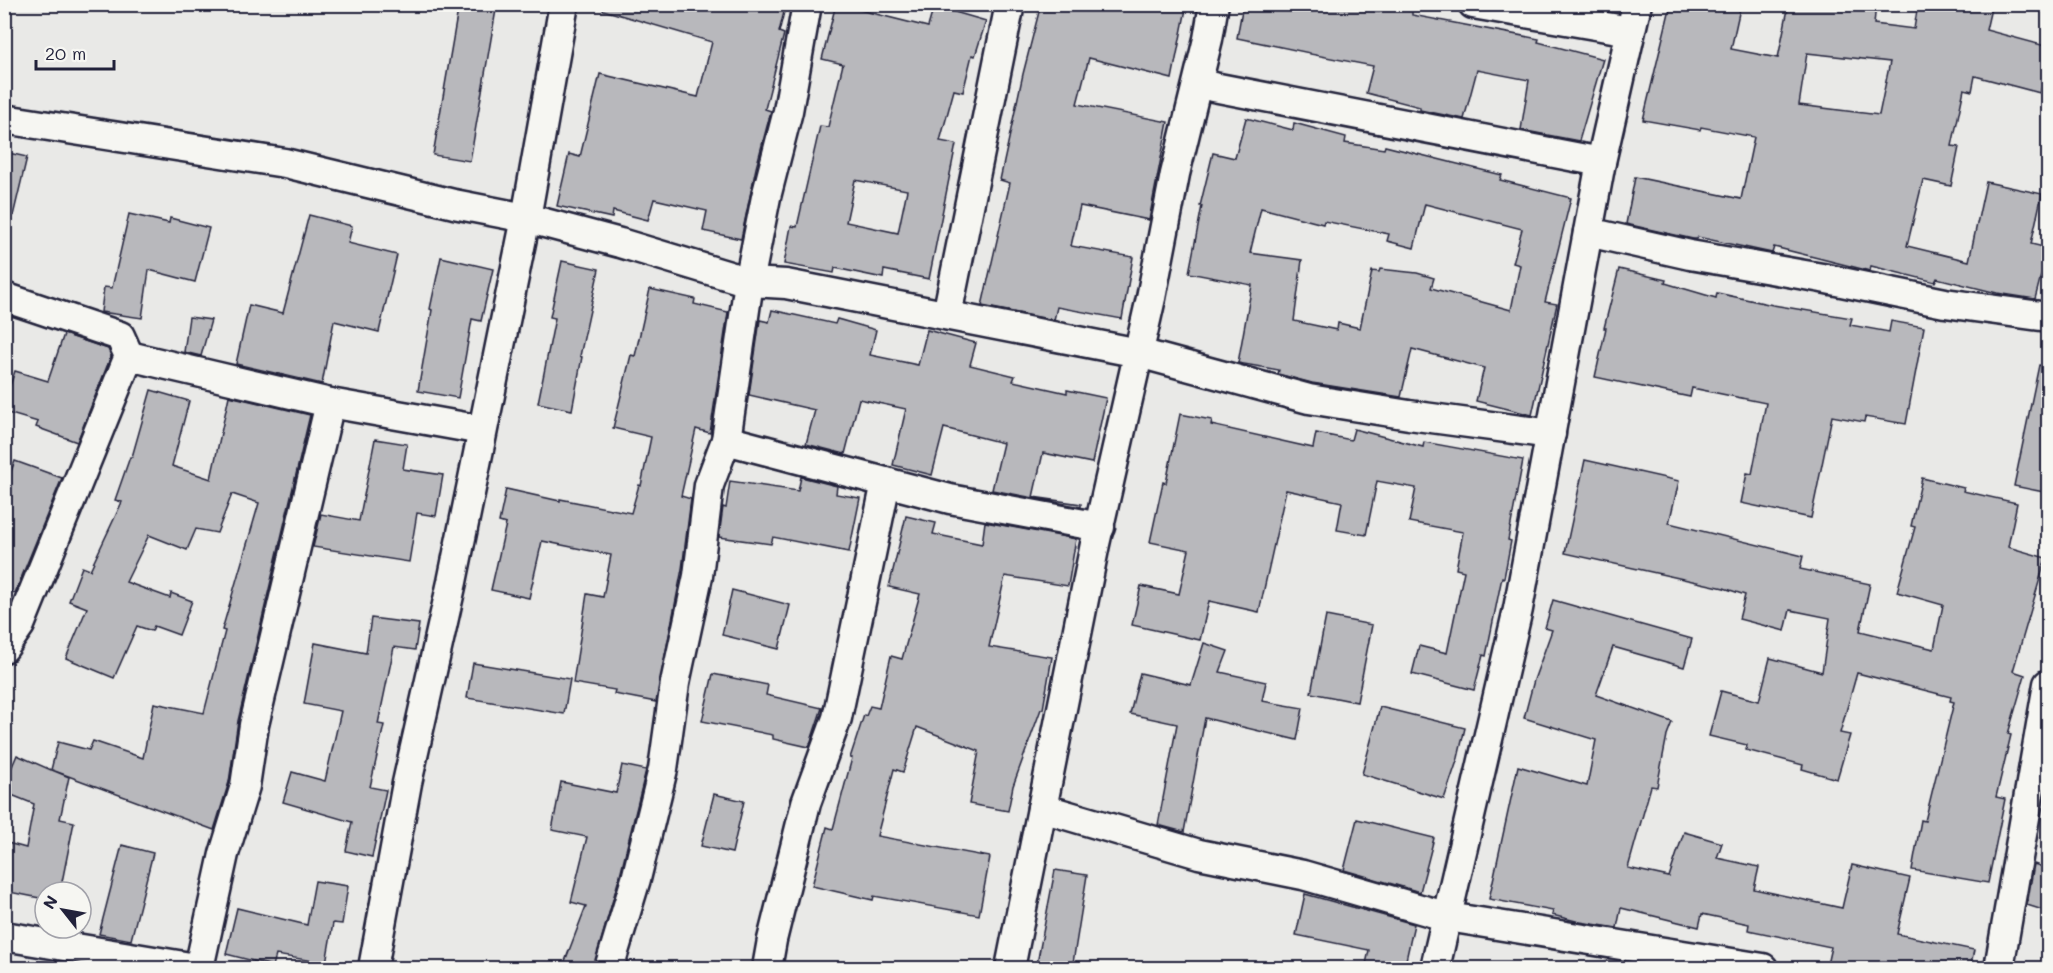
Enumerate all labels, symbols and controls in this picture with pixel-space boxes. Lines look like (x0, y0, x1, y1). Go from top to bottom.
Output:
scale bar (36, 33, 114, 71)
text: 20 m (45, 41, 86, 65)
north arrow (33, 880, 93, 940)
text: N (38, 891, 62, 913)

